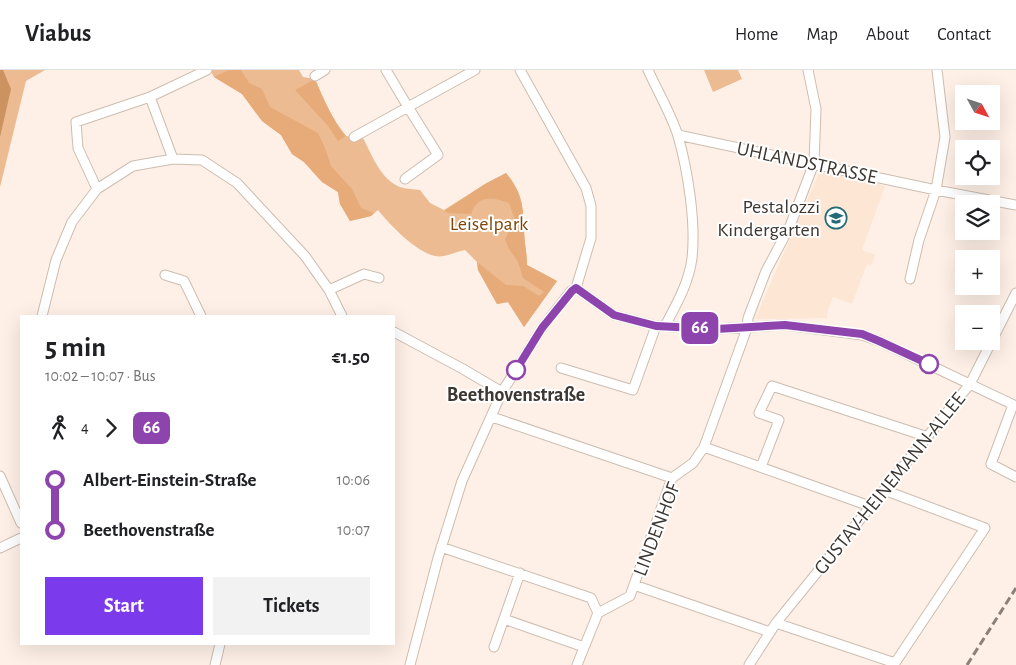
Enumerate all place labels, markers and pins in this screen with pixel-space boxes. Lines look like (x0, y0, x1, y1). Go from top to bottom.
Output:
place label: Pestalozzi Kindergarten (717, 197, 820, 240)
school or university icon: Pestalozzi Kindergarten (824, 206, 848, 230)
unlabelled marker (919, 354, 939, 374)
marker: Beethovenstraße (506, 360, 526, 380)
place label: Beethovenstraße (447, 385, 585, 405)

